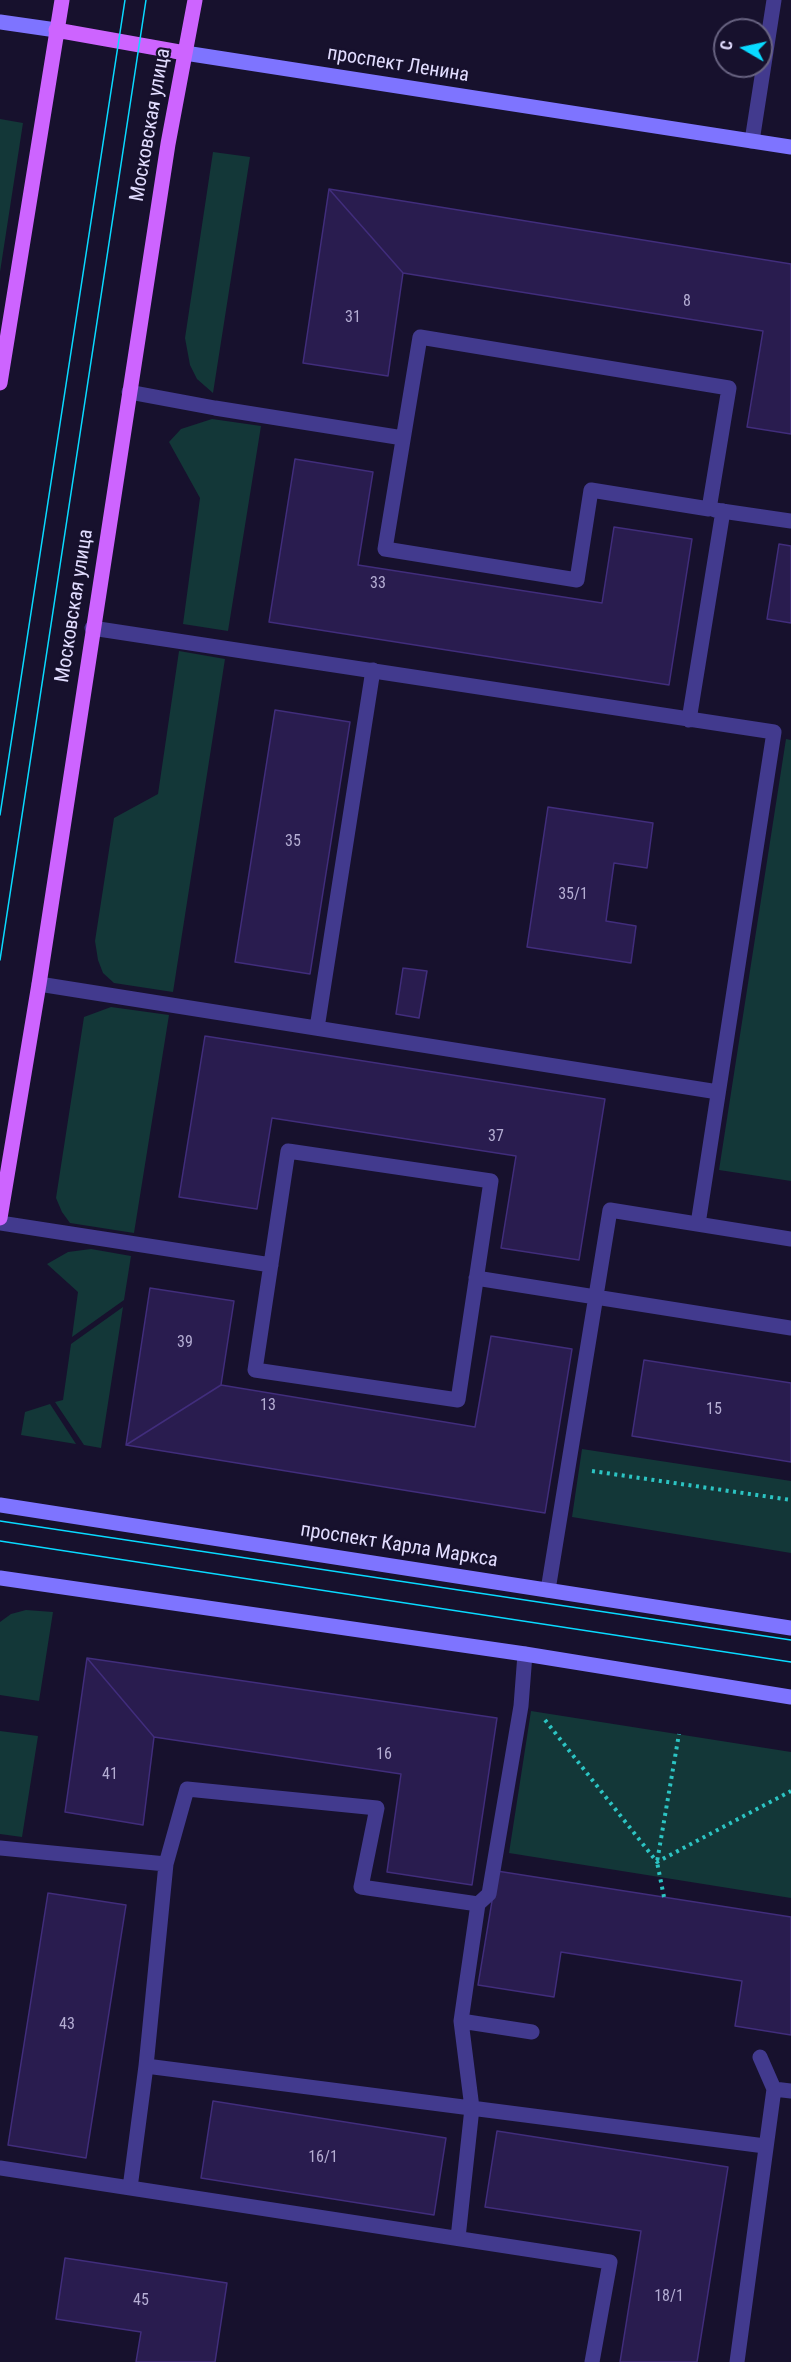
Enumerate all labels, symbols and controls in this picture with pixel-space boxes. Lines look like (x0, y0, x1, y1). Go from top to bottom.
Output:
north arrow (713, 18, 773, 78)
text: С (717, 39, 737, 51)
street label: проспект Ленина (325, 42, 471, 88)
street label: Московская улица (126, 47, 176, 203)
house number: 8 (683, 292, 691, 312)
house number: 31 (345, 308, 361, 328)
street label: Московская улица (51, 528, 99, 684)
house number: 33 (370, 574, 386, 594)
house number: 35 (285, 832, 301, 852)
house number: 35/1 (558, 885, 588, 905)
house number: 37 (488, 1127, 504, 1147)
house number: 39 (177, 1333, 193, 1353)
house number: 13 (260, 1396, 276, 1416)
house number: 15 (706, 1400, 722, 1420)
street label: проспект Карла Маркса (299, 1519, 499, 1573)
house number: 16 (376, 1745, 392, 1765)
house number: 41 (102, 1765, 118, 1785)
house number: 43 (59, 2015, 75, 2035)
house number: 16/1 (308, 2148, 338, 2168)
house number: 18/1 (654, 2287, 684, 2307)
house number: 45 (133, 2291, 149, 2311)

